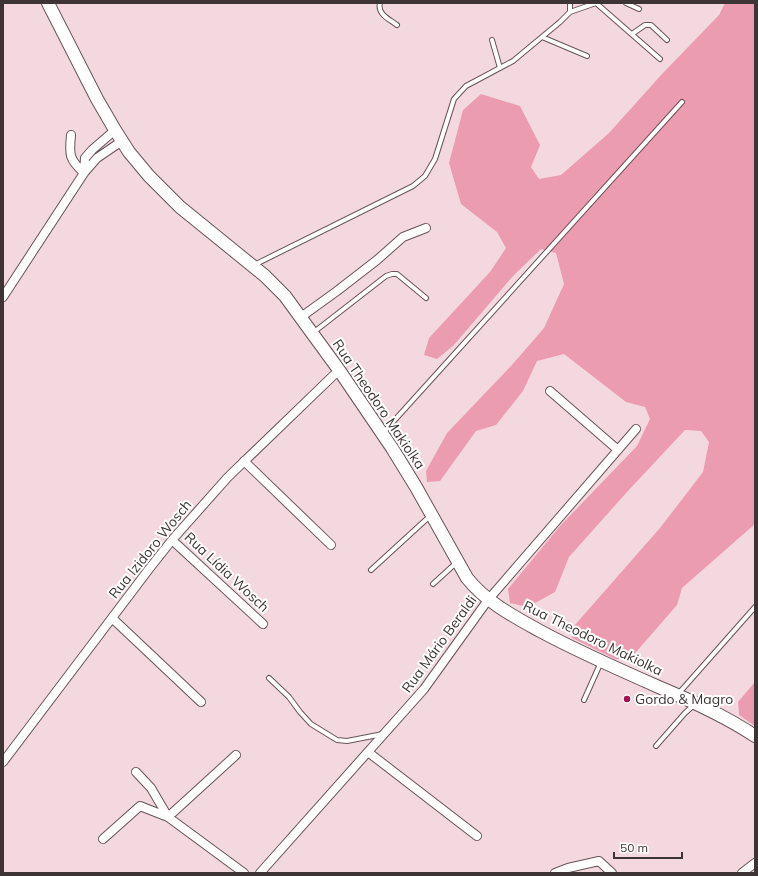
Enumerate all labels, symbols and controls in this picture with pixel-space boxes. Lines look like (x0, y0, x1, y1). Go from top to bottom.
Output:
street label: Rua Theodoro Makiolka (329, 336, 429, 472)
street label: Rua Izidoro Wosch (105, 496, 195, 602)
street label: Rua Lídia Wosch (181, 528, 273, 616)
street label: Rua Mário Beraldi (398, 592, 480, 696)
street label: Rua Theodoro Makiolka (520, 596, 666, 680)
place label: Gordo & Magro (635, 690, 733, 708)
marker: Gordo & Magro (622, 694, 632, 704)
scale bar (614, 834, 682, 860)
text: 50 m (620, 840, 648, 855)

